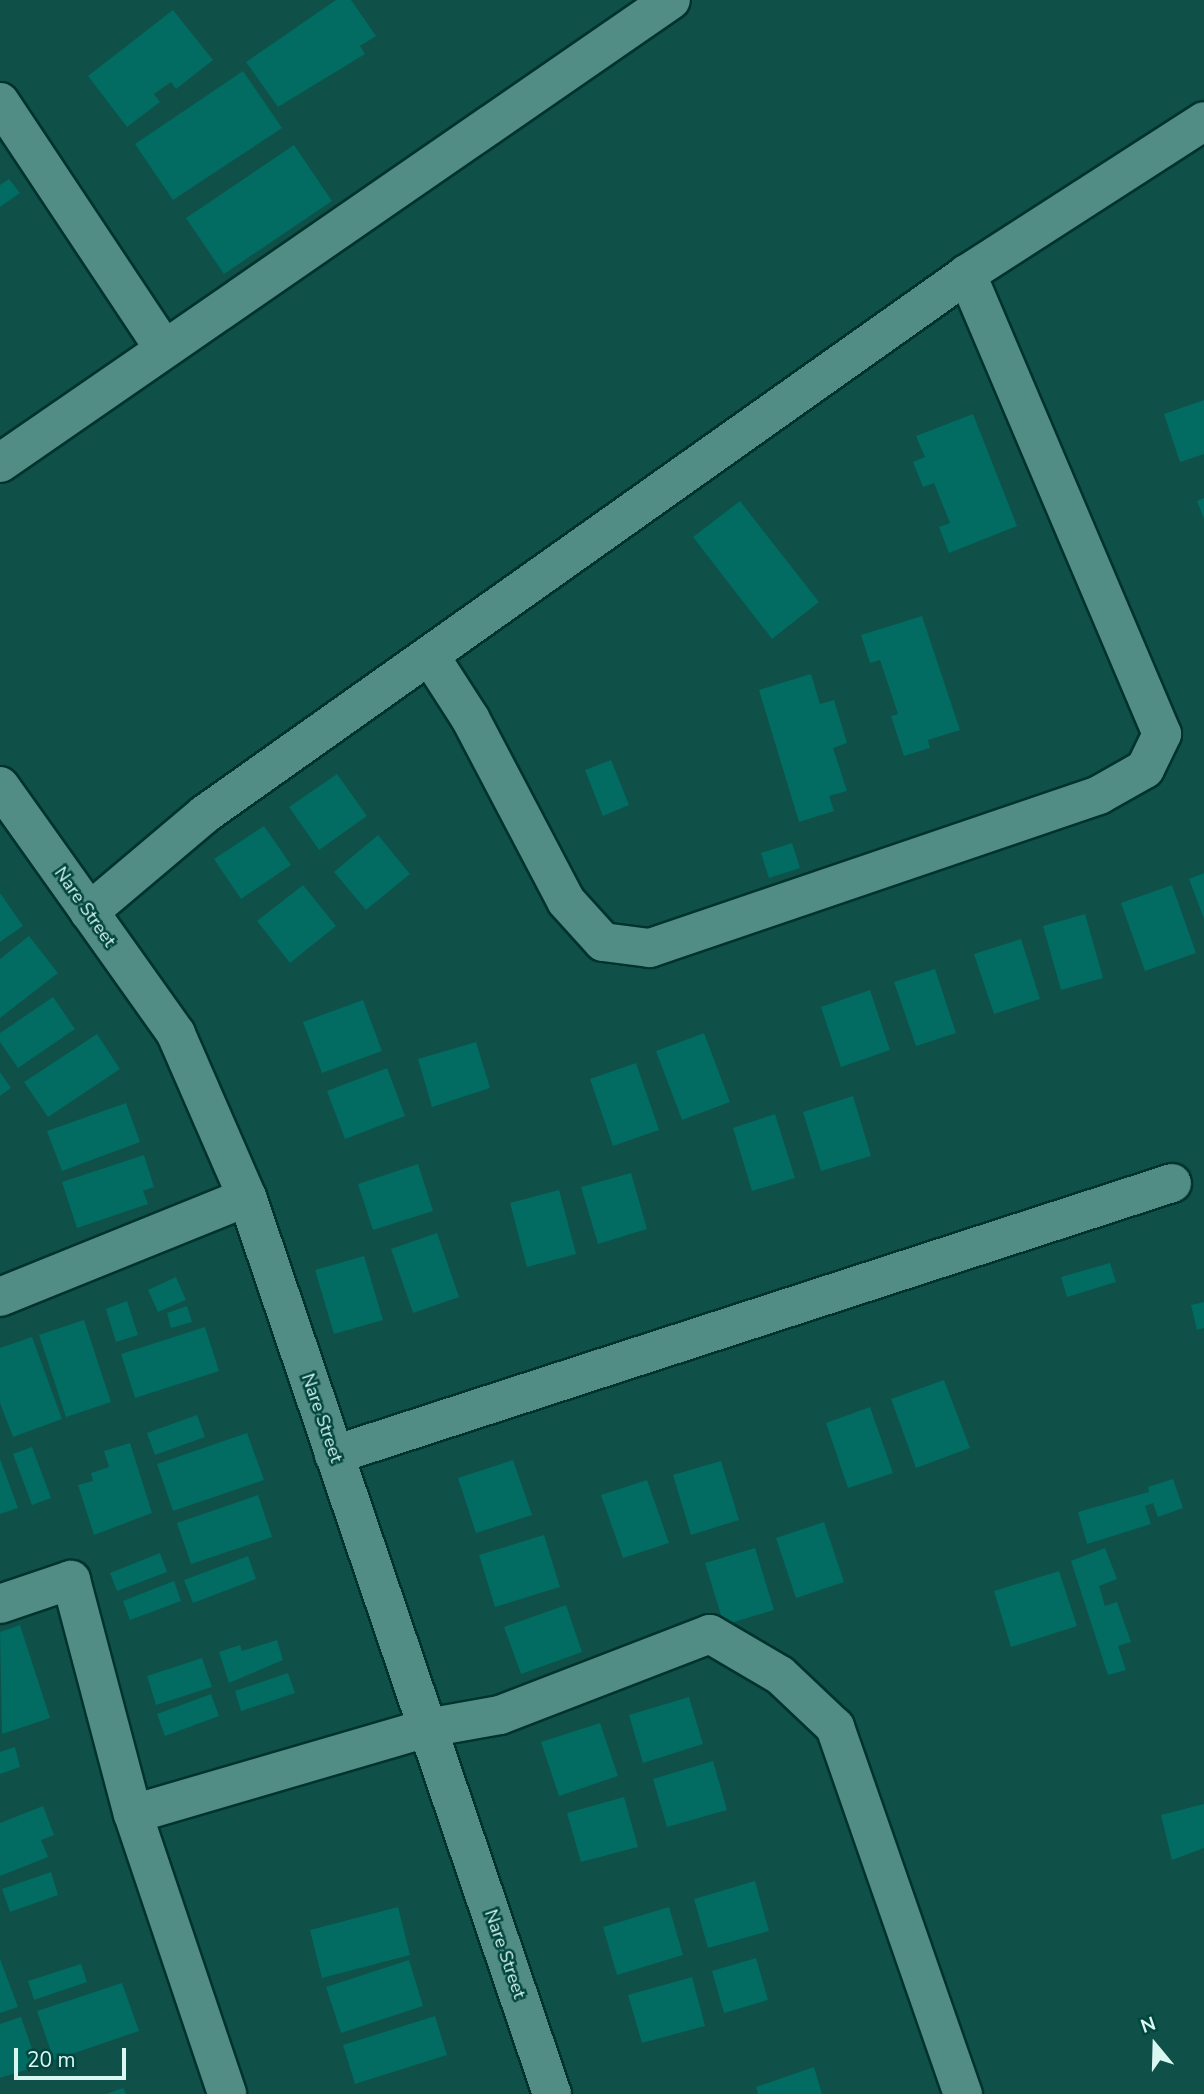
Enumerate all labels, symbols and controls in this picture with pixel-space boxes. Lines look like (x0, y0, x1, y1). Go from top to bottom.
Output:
street label: Nare Street (50, 863, 120, 951)
street label: Nare Street (297, 1371, 347, 1465)
street label: Nare Street (480, 1907, 530, 2001)
north arrow (1120, 2010, 1190, 2080)
text: N (1137, 2011, 1159, 2040)
scale bar (18, 2035, 130, 2078)
text: 20 m (27, 2046, 76, 2074)

